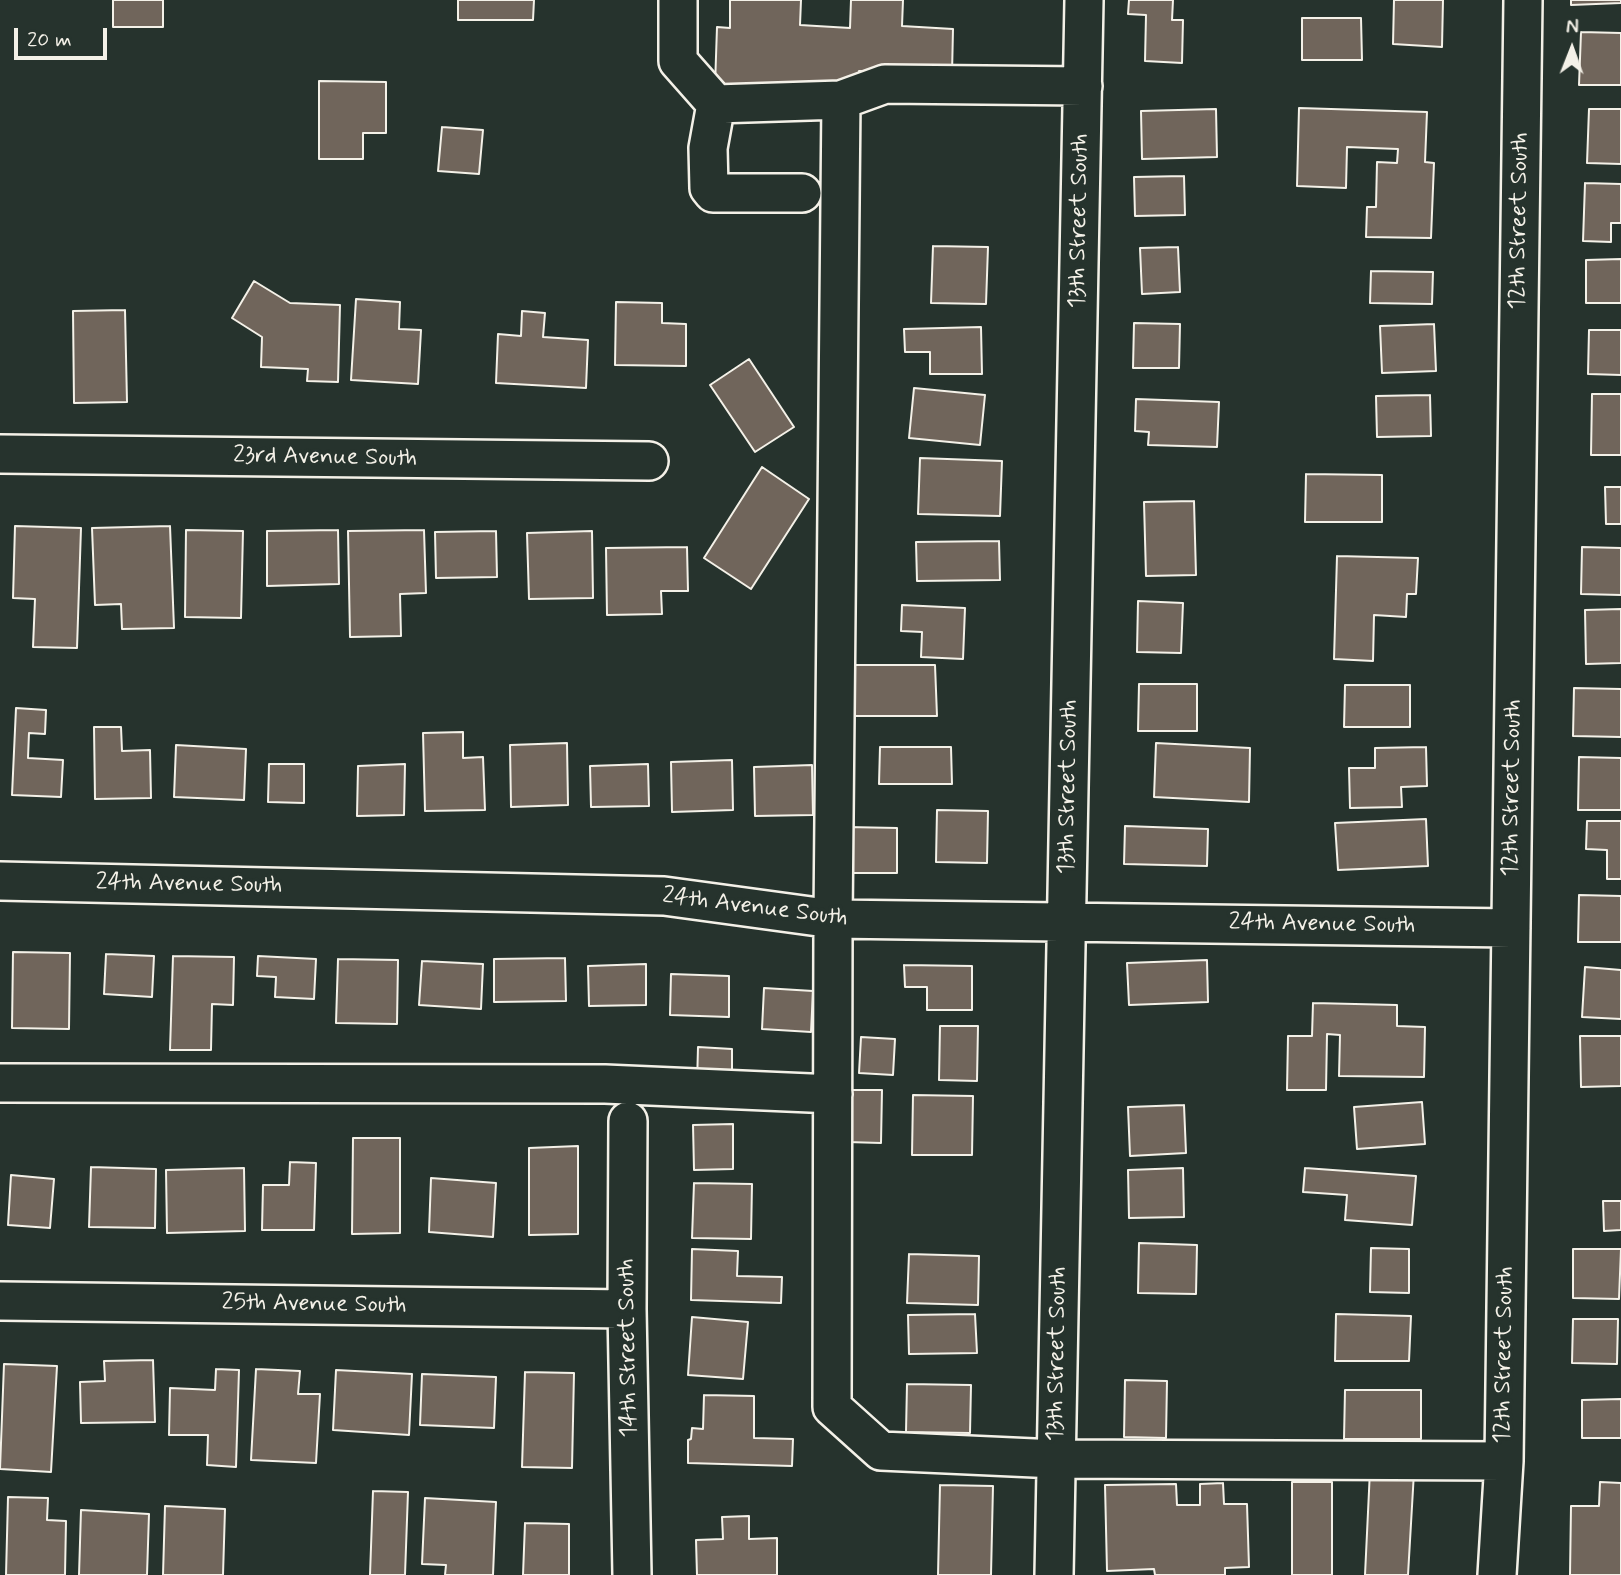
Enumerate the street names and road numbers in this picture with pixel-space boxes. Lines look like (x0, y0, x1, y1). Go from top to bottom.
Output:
street label: 12th Street South (1504, 132, 1536, 310)
street label: 13th Street South (1064, 133, 1096, 309)
street label: 23rd Avenue South (233, 442, 417, 474)
street label: 13th Street South (1053, 699, 1085, 875)
street label: 12th Street South (1497, 699, 1529, 877)
street label: 24th Avenue South (95, 869, 283, 901)
street label: 24th Avenue South (661, 882, 849, 934)
street label: 24th Avenue South (1228, 909, 1416, 941)
street label: 14th Street South (613, 1258, 645, 1438)
street label: 13th Street South (1042, 1266, 1074, 1442)
street label: 12th Street South (1489, 1266, 1521, 1444)
street label: 25th Avenue South (221, 1289, 407, 1321)

